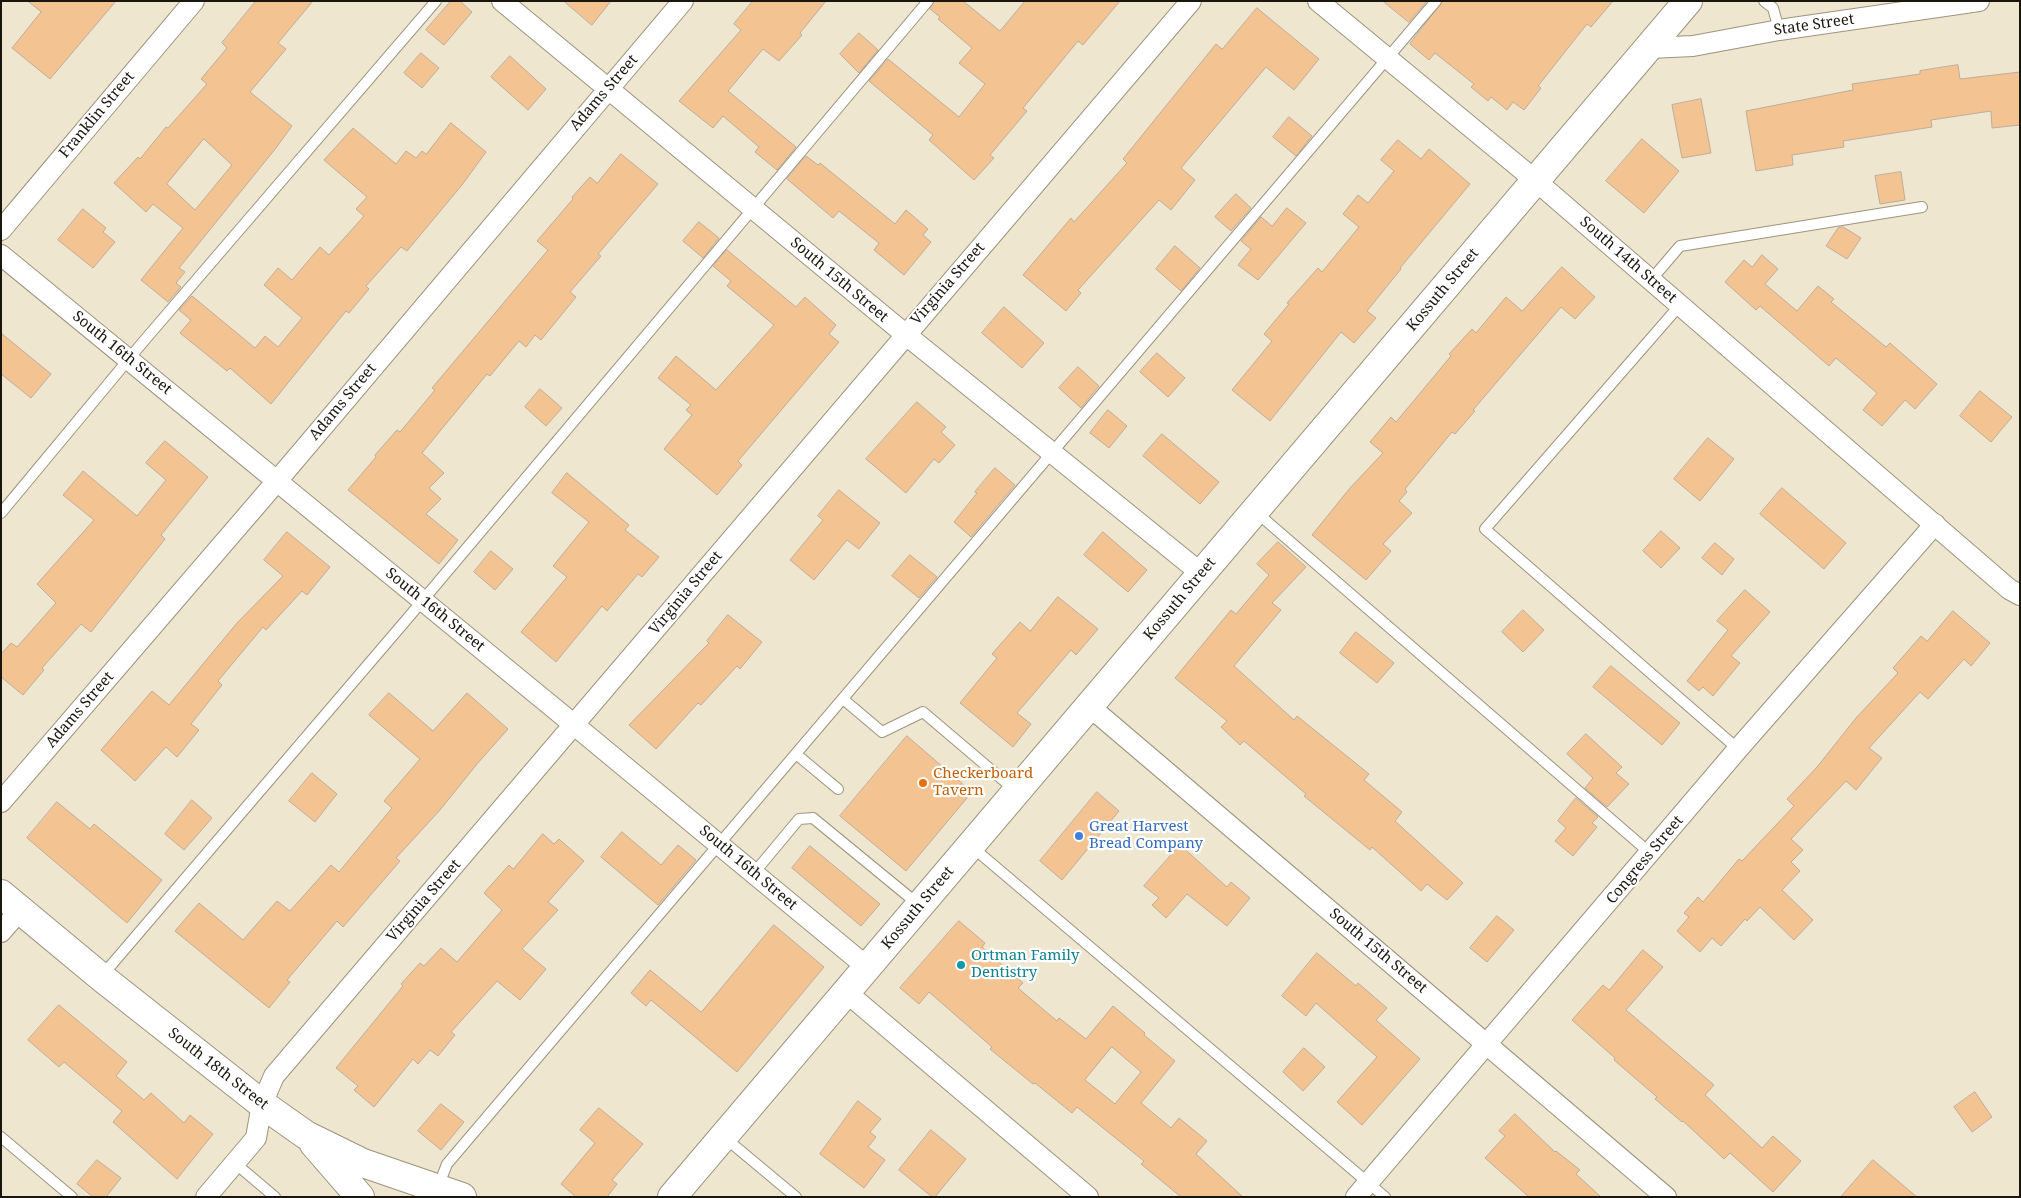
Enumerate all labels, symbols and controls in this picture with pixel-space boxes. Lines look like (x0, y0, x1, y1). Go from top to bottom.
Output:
street label: State Street (1773, 10, 1855, 40)
street label: Adams Street (566, 51, 642, 135)
street label: Franklin Street (56, 68, 138, 162)
street label: South 14th Street (1576, 213, 1680, 307)
street label: South 15th Street (786, 234, 892, 326)
street label: Virginia Street (907, 239, 989, 329)
street label: Kossuth Street (1403, 245, 1483, 335)
street label: South 16th Street (69, 308, 175, 398)
street label: Adams Street (306, 360, 380, 444)
street label: Virginia Street (646, 548, 726, 638)
street label: Kossuth Street (1140, 554, 1220, 644)
street label: South 16th Street (382, 565, 488, 655)
street label: Adams Street (42, 668, 118, 752)
place label: Checkerboard Tavern (933, 765, 1033, 800)
marker: Checkerboard Tavern (917, 777, 929, 789)
street label: Congress Street (1603, 812, 1687, 908)
place label: Great Harvest Bread Company (1089, 818, 1203, 853)
street label: South 16th Street (695, 822, 801, 914)
marker: Great Harvest Bread Company (1073, 830, 1085, 842)
street label: Virginia Street (383, 856, 465, 946)
street label: Kossuth Street (878, 863, 958, 953)
street label: South 15th Street (1325, 905, 1431, 997)
place label: Ortman Family Dentistry (971, 947, 1079, 982)
marker: Ortman Family Dentistry (955, 959, 967, 971)
street label: South 18th Street (164, 1024, 272, 1114)

